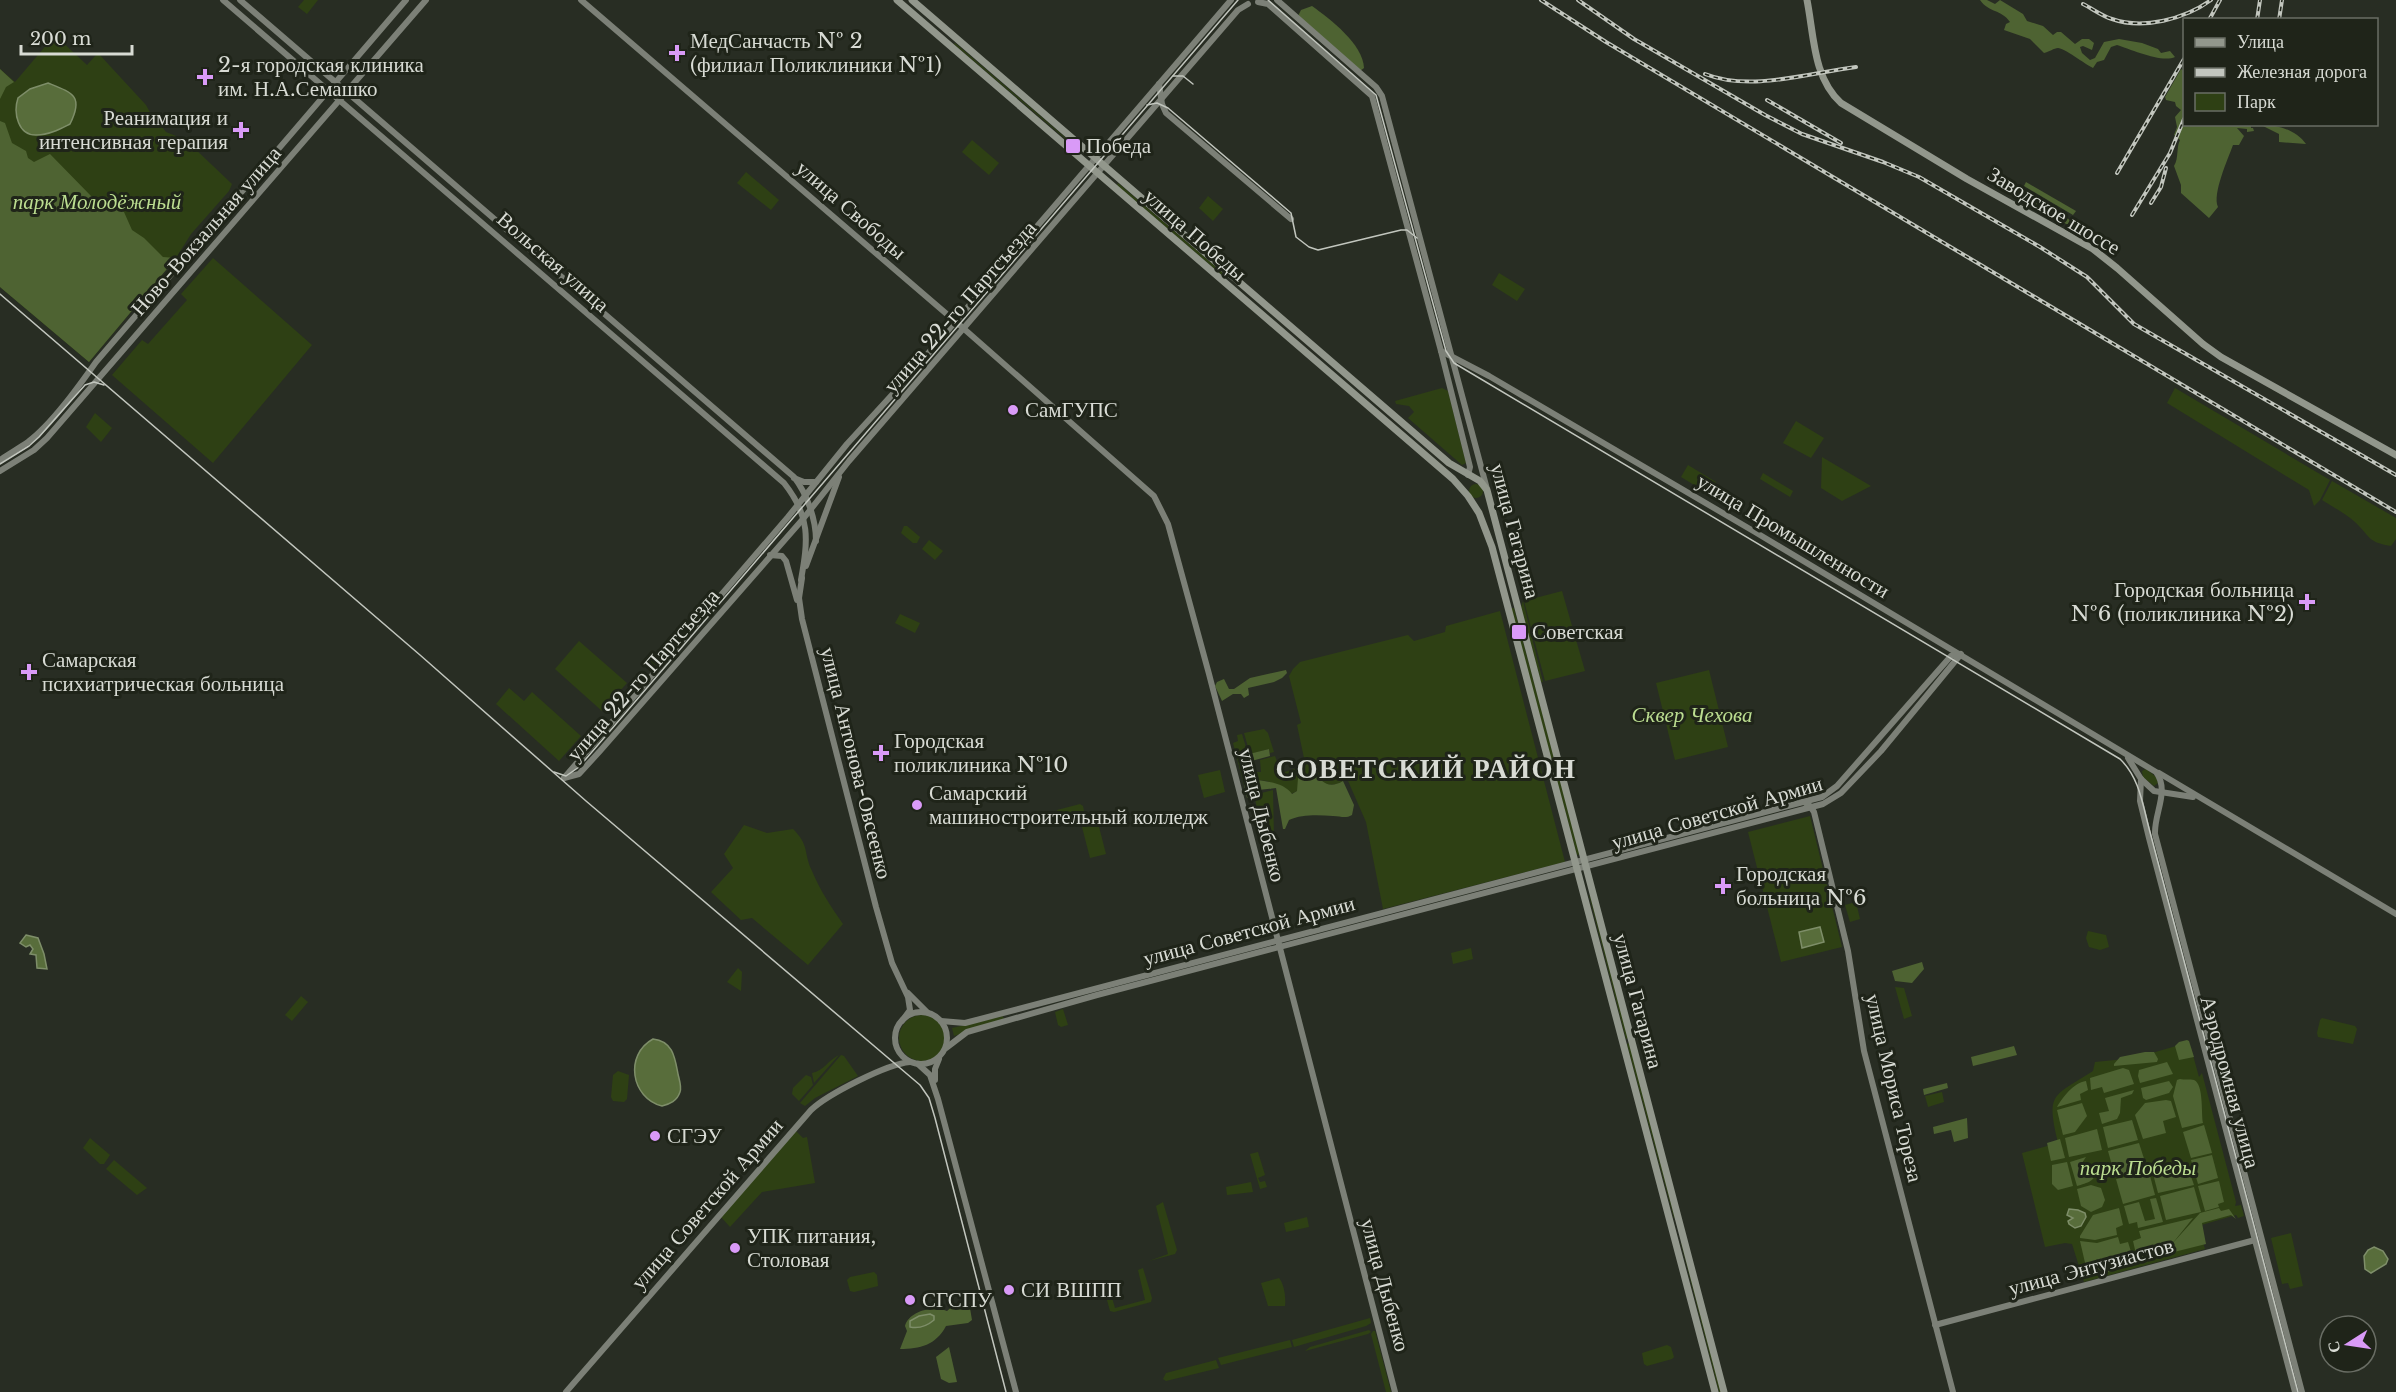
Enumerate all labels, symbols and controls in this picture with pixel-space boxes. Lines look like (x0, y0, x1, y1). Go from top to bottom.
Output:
scale bar (21, 18, 132, 56)
legend (2183, 18, 2378, 126)
text: 200 m (30, 28, 91, 50)
place label: МедСанчасть № 2 (филиал Поликлиники №1) (690, 28, 942, 78)
text: Улица (2237, 31, 2284, 53)
marker: МедСанчасть № 2 (филиал Поликлиники №1) (668, 44, 686, 62)
place label: 2-я городская клиника им. Н.А.Семашко (218, 52, 425, 102)
text: Железная дорога (2237, 61, 2367, 83)
marker: 2-я городская клиника им. Н.А.Семашко (196, 68, 214, 86)
text: Парк (2237, 91, 2276, 113)
place label: Реанимация и интенсивная терапия (39, 105, 228, 155)
marker: Реанимация и интенсивная терапия (232, 121, 250, 139)
place label: Победа (1086, 133, 1152, 159)
marker: Победа (1064, 137, 1082, 155)
street label: Ново-Вокзальная улица (125, 140, 287, 321)
street label: улица Свободы (791, 155, 911, 265)
street label: Заводское шоссе (1983, 161, 2125, 261)
street label: улица Победы (1138, 183, 1252, 287)
park label: парк Молодёжный (13, 189, 182, 215)
street label: Вольская улица (492, 206, 615, 318)
street label: улица 22-го Партсъезда (878, 215, 1042, 399)
place label: СамГУПС (1025, 397, 1118, 423)
marker: СамГУПС (1006, 403, 1020, 417)
street label: улица Гагарина (1484, 460, 1546, 602)
street label: улица Промышленности (1692, 468, 1894, 604)
place label: Городская больница №6 (поликлиника №2) (2071, 577, 2295, 627)
street label: улица 22-го Партсъезда (561, 583, 725, 767)
marker: Городская больница №6 (поликлиника №2) (2298, 593, 2316, 611)
place label: Советская (1532, 619, 1624, 645)
marker: Советская (1510, 623, 1528, 641)
street label: улица Антонова-Овсеенко (815, 644, 897, 882)
place label: Самарская психиатрическая больница (42, 647, 285, 697)
marker: Самарская психиатрическая больница (20, 663, 38, 681)
park label: Сквер Чехова (1632, 702, 1752, 728)
place label: Городская поликлиника №10 (894, 728, 1068, 778)
marker: Городская поликлиника №10 (872, 744, 890, 762)
street label: улица Дыбенко (1233, 745, 1291, 885)
district label: СОВЕТСКИЙ РАЙОН (1276, 752, 1576, 785)
street label: улица Советской Армии (1609, 770, 1825, 856)
place label: Самарский машиностроительный колледж (929, 780, 1208, 830)
marker: Самарский машиностроительный колледж (910, 798, 924, 812)
place label: Городская больница №6 (1736, 861, 1867, 911)
marker: Городская больница №6 (1714, 877, 1732, 895)
street label: улица Советской Армии (1140, 890, 1358, 972)
street label: улица Гагарина (1607, 930, 1669, 1072)
street label: улица Мориса Тореза (1860, 991, 1928, 1185)
street label: Аэродромная улица (2195, 993, 2266, 1172)
street label: улица Советской Армии (626, 1113, 788, 1295)
place label: СГЭУ (667, 1123, 722, 1149)
marker: СГЭУ (648, 1129, 662, 1143)
park label: парк Победы (2080, 1155, 2196, 1181)
street label: улица Дыбенко (1355, 1216, 1415, 1354)
place label: УПК питания, Столовая (747, 1223, 876, 1273)
street label: улица Энтузиастов (2006, 1232, 2176, 1302)
marker: УПК питания, Столовая (728, 1241, 742, 1255)
place label: СИ ВШПП (1021, 1277, 1122, 1303)
marker: СИ ВШПП (1002, 1283, 1016, 1297)
place label: СГСПУ (922, 1287, 992, 1313)
marker: СГСПУ (903, 1293, 917, 1307)
north arrow (2318, 1314, 2378, 1374)
text: С (2322, 1339, 2344, 1355)

